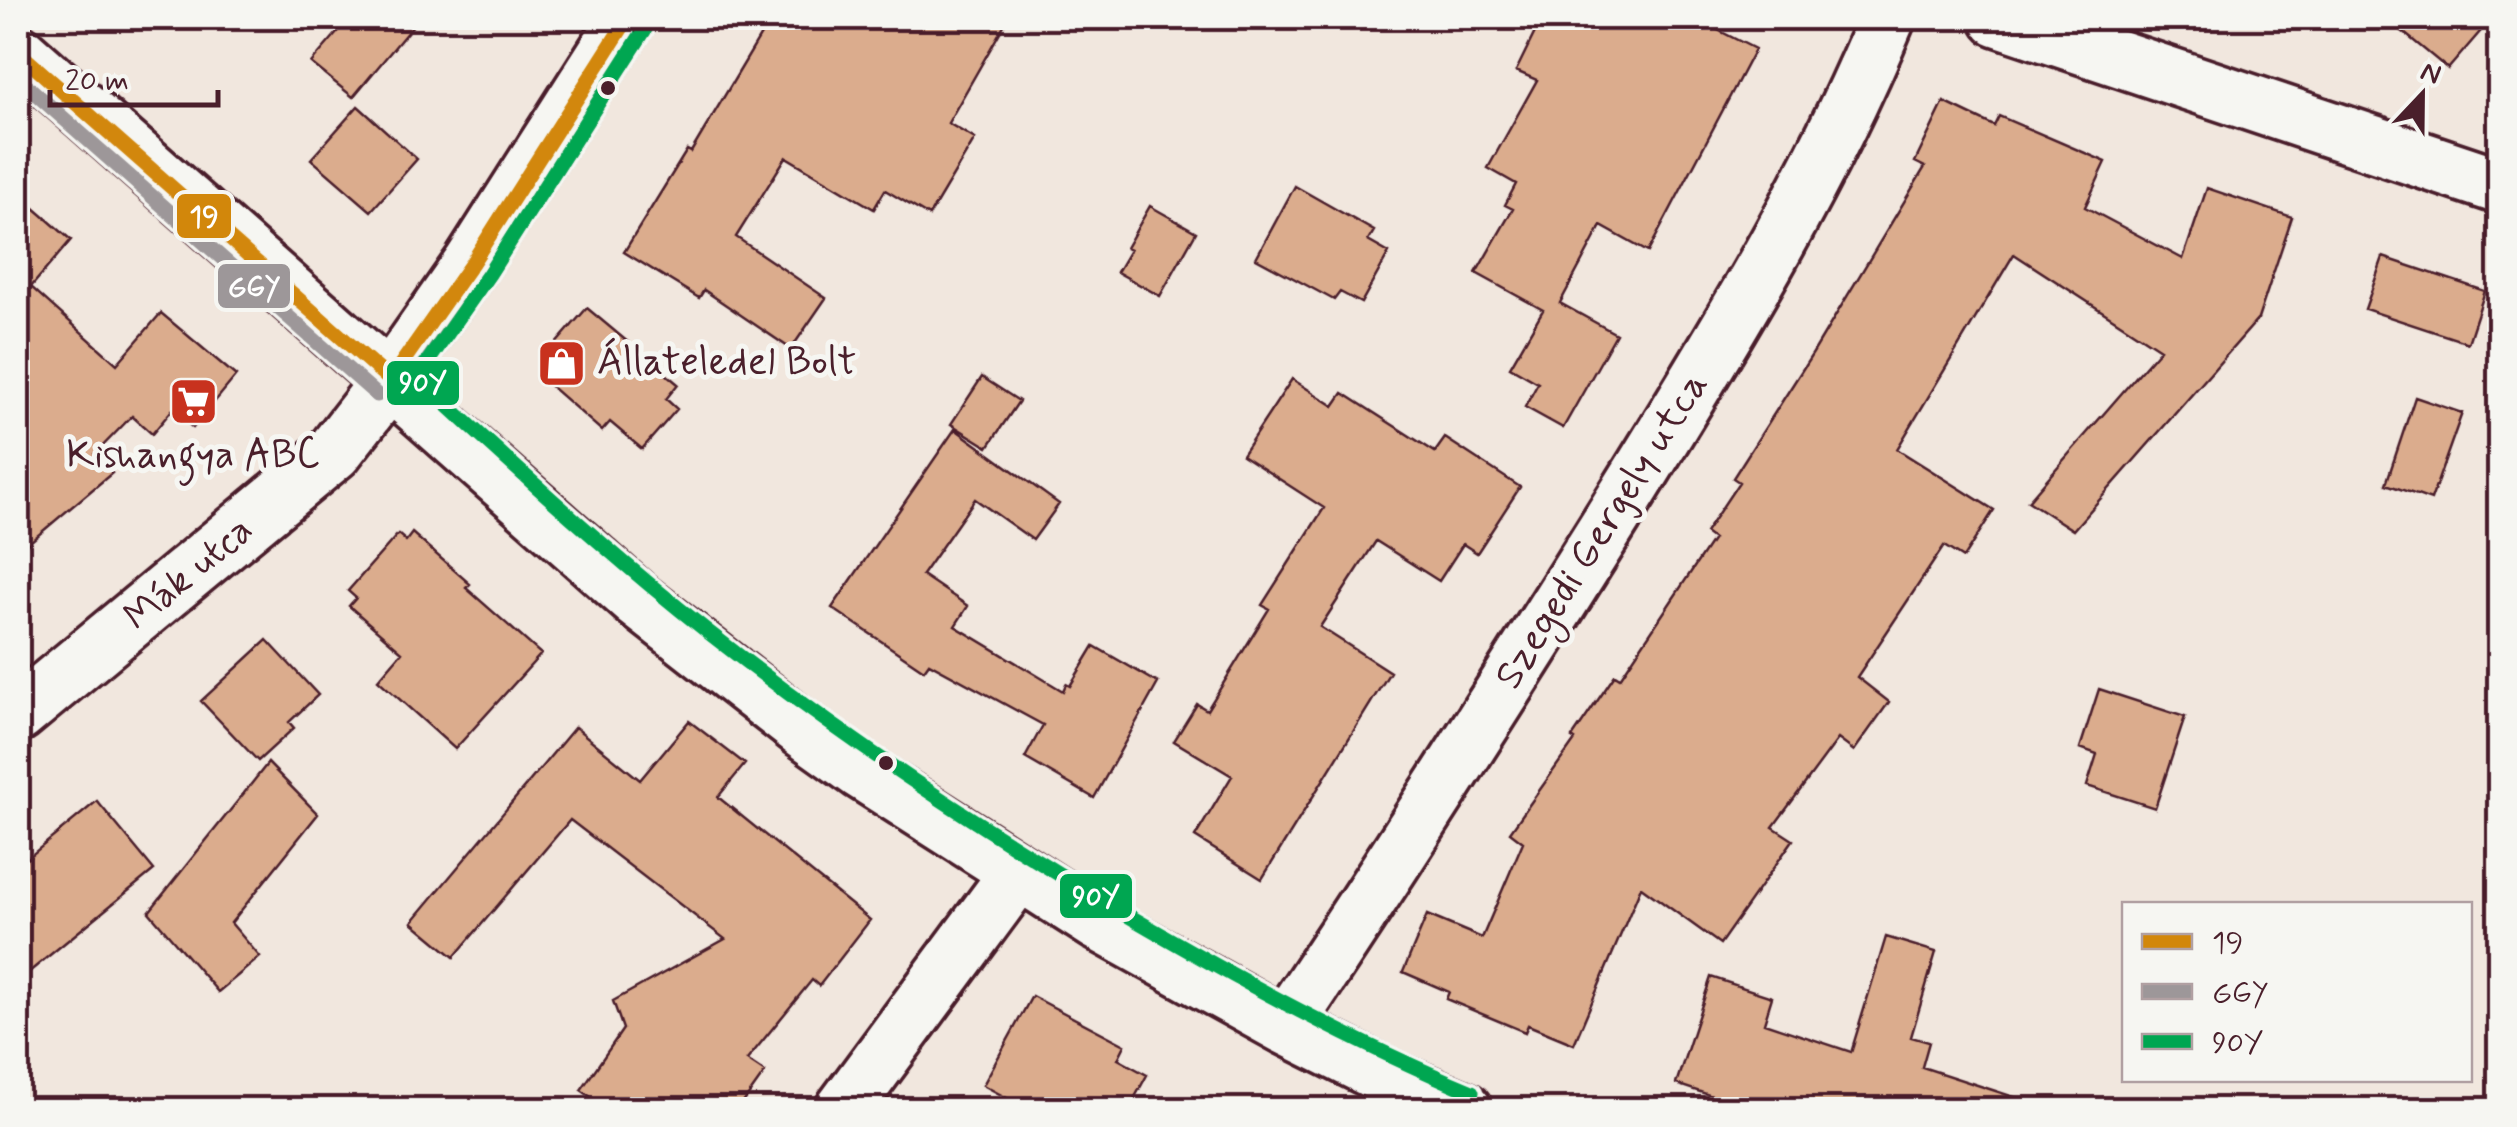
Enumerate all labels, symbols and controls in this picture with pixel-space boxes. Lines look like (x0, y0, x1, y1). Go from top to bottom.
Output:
scale bar (50, 45, 218, 107)
north arrow (2372, 45, 2472, 145)
text: N (2415, 53, 2446, 95)
text: 20 m (65, 62, 129, 101)
unlabelled marker (598, 78, 618, 98)
line badge: 19 (175, 192, 233, 240)
text: 19 (189, 200, 219, 237)
line badge: GGY (216, 262, 292, 310)
text: GGY (228, 270, 281, 307)
shop icon: Állateledel Bolt (536, 337, 588, 389)
place label: Állateledel Bolt (597, 337, 856, 389)
line badge: 90Y (385, 359, 461, 407)
street label: Szegedi Gergely utca (1483, 363, 1723, 701)
text: 90Y (399, 366, 447, 403)
supermarket icon: Kishangya ABC (167, 375, 219, 427)
place label: Kishangya ABC (66, 430, 320, 486)
street label: Mák utca (114, 505, 264, 643)
unlabelled marker (876, 753, 896, 773)
line badge: 90Y (1058, 872, 1134, 920)
text: 90Y (1072, 880, 1120, 917)
legend (2122, 902, 2472, 1082)
text: 19 (2212, 924, 2243, 963)
text: GGY (2212, 974, 2268, 1013)
text: 90Y (2212, 1024, 2263, 1063)

